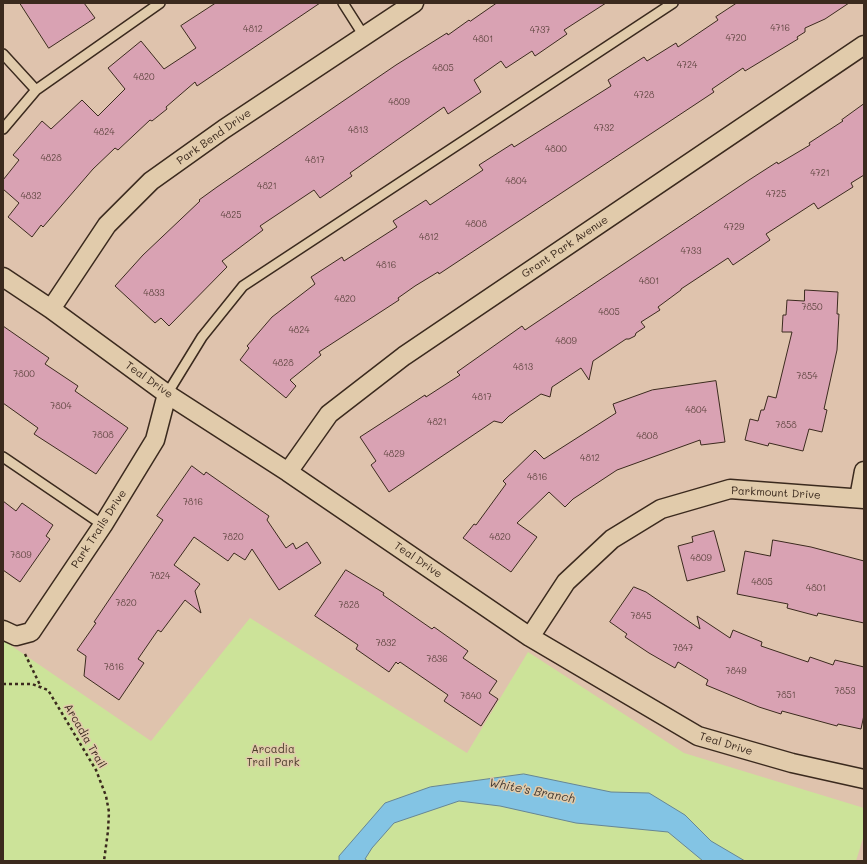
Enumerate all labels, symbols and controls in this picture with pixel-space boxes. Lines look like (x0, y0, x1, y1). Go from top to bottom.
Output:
house number: 4716 (770, 23, 790, 33)
house number: 4812 (243, 24, 263, 34)
house number: 4737 (530, 25, 550, 35)
house number: 4720 (726, 33, 746, 43)
house number: 4801 (473, 34, 493, 44)
house number: 4724 (677, 60, 697, 70)
house number: 4805 (432, 63, 454, 73)
house number: 4820 (133, 72, 155, 82)
house number: 4728 (634, 90, 654, 100)
house number: 4809 (388, 97, 410, 107)
street label: Park Bend Drive (174, 106, 254, 168)
house number: 4732 (594, 123, 614, 133)
house number: 4813 (348, 125, 368, 135)
house number: 4824 (93, 127, 115, 137)
house number: 4800 (545, 144, 567, 154)
house number: 4828 (40, 153, 62, 163)
house number: 4817 (305, 155, 325, 165)
house number: 4721 (810, 168, 830, 178)
house number: 4804 (505, 176, 527, 186)
house number: 4821 (257, 181, 277, 191)
house number: 4725 (766, 189, 786, 199)
house number: 4832 (20, 191, 42, 201)
house number: 4825 (221, 210, 241, 220)
street label: Grant Park Avenue (519, 213, 611, 281)
house number: 4808 (465, 219, 487, 229)
house number: 4729 (724, 222, 744, 232)
house number: 4812 (419, 232, 439, 242)
house number: 4733 (681, 246, 701, 256)
house number: 4816 (376, 260, 396, 270)
house number: 4801 (639, 276, 659, 286)
house number: 4833 (143, 288, 165, 298)
house number: 4820 (334, 294, 356, 304)
house number: 7850 (801, 302, 823, 312)
house number: 4805 (598, 307, 620, 317)
house number: 4824 (288, 325, 310, 335)
house number: 4809 (555, 336, 577, 346)
house number: 4828 (272, 358, 294, 368)
street label: Teal Drive (123, 359, 175, 401)
house number: 4813 (513, 362, 533, 372)
house number: 7800 (13, 369, 35, 379)
house number: 7854 (797, 371, 817, 381)
house number: 4817 (472, 392, 492, 402)
house number: 7804 (50, 401, 72, 411)
house number: 4804 (685, 405, 707, 415)
house number: 4821 (427, 417, 447, 427)
house number: 7858 (775, 420, 797, 430)
house number: 7808 (92, 430, 114, 440)
house number: 4808 (636, 431, 658, 441)
house number: 4829 (383, 449, 405, 459)
house number: 4812 (580, 453, 600, 463)
house number: 4816 (527, 472, 547, 482)
street label: Parkmount Drive (731, 484, 821, 502)
street label: Park Trails Drive (69, 487, 129, 571)
house number: 7816 (183, 497, 203, 507)
house number: 7820 (222, 532, 244, 542)
house number: 4820 (489, 532, 511, 542)
street label: Teal Drive (391, 539, 445, 581)
house number: 7809 (10, 550, 32, 560)
house number: 4809 (690, 553, 712, 563)
house number: 7824 (150, 571, 170, 581)
house number: 4805 (751, 577, 773, 587)
house number: 4801 (806, 583, 826, 593)
house number: 7820 (115, 598, 137, 608)
house number: 7828 (339, 600, 359, 610)
house number: 7845 (631, 611, 651, 621)
house number: 7832 (376, 638, 396, 648)
house number: 7847 (673, 643, 693, 653)
house number: 7836 (426, 654, 448, 664)
house number: 7816 (104, 662, 124, 672)
house number: 7849 (725, 666, 747, 676)
house number: 7853 (835, 686, 855, 696)
house number: 7851 (776, 690, 796, 700)
house number: 7840 (460, 691, 482, 701)
street label: Arcadia Trail (61, 702, 109, 770)
street label: Teal Drive (698, 730, 754, 758)
park label: Arcadia Trail Park (246, 743, 300, 769)
water label: White's Branch (488, 776, 576, 806)

